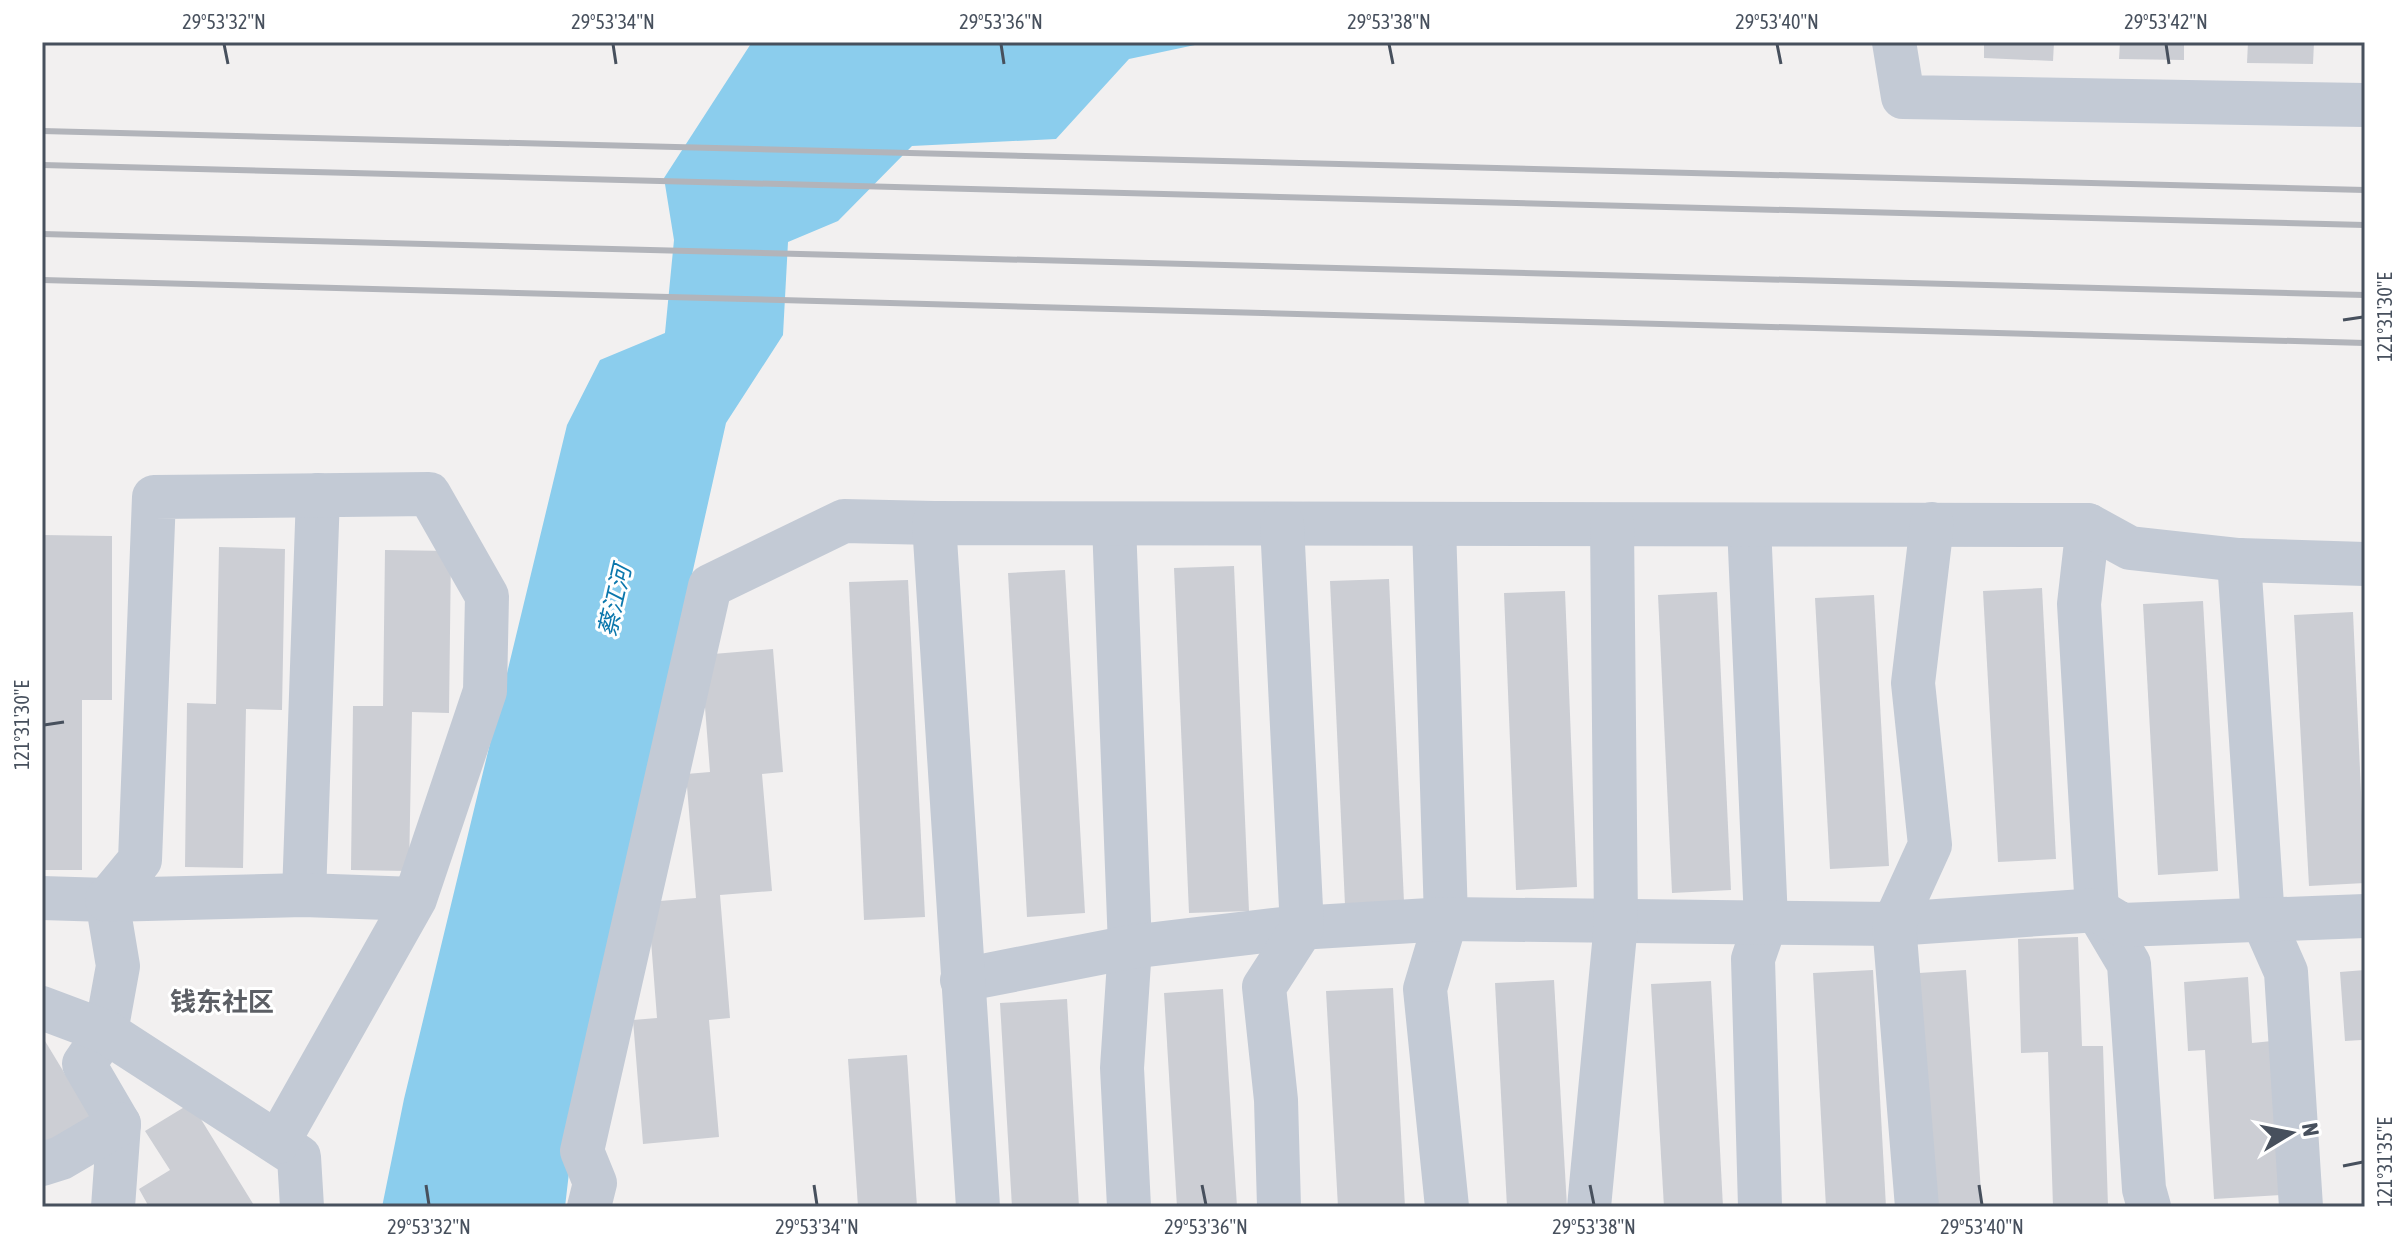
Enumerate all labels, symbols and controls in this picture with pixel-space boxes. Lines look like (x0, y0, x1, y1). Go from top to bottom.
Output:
text: 29°53'32"N (182, 10, 266, 33)
text: 29°53'34"N (571, 10, 655, 33)
text: 29°53'36"N (959, 10, 1043, 33)
text: 29°53'38"N (1347, 10, 1431, 33)
text: 29°53'40"N (1735, 10, 1819, 33)
text: 29°53'42"N (2124, 10, 2208, 33)
text: 121°31'30"E (2373, 272, 2396, 362)
water label: 蔡江河 (593, 559, 637, 639)
text: 121°31'30"E (10, 680, 33, 770)
district label: 钱东社区 (170, 987, 274, 1017)
north arrow (2251, 1093, 2331, 1173)
text: 121°31'35"E (2373, 1117, 2396, 1207)
text: N (2297, 1121, 2325, 1138)
text: 29°53'32"N (387, 1215, 471, 1238)
text: 29°53'34"N (775, 1215, 859, 1238)
text: 29°53'36"N (1164, 1215, 1248, 1238)
text: 29°53'38"N (1552, 1215, 1636, 1238)
text: 29°53'40"N (1940, 1215, 2024, 1238)

